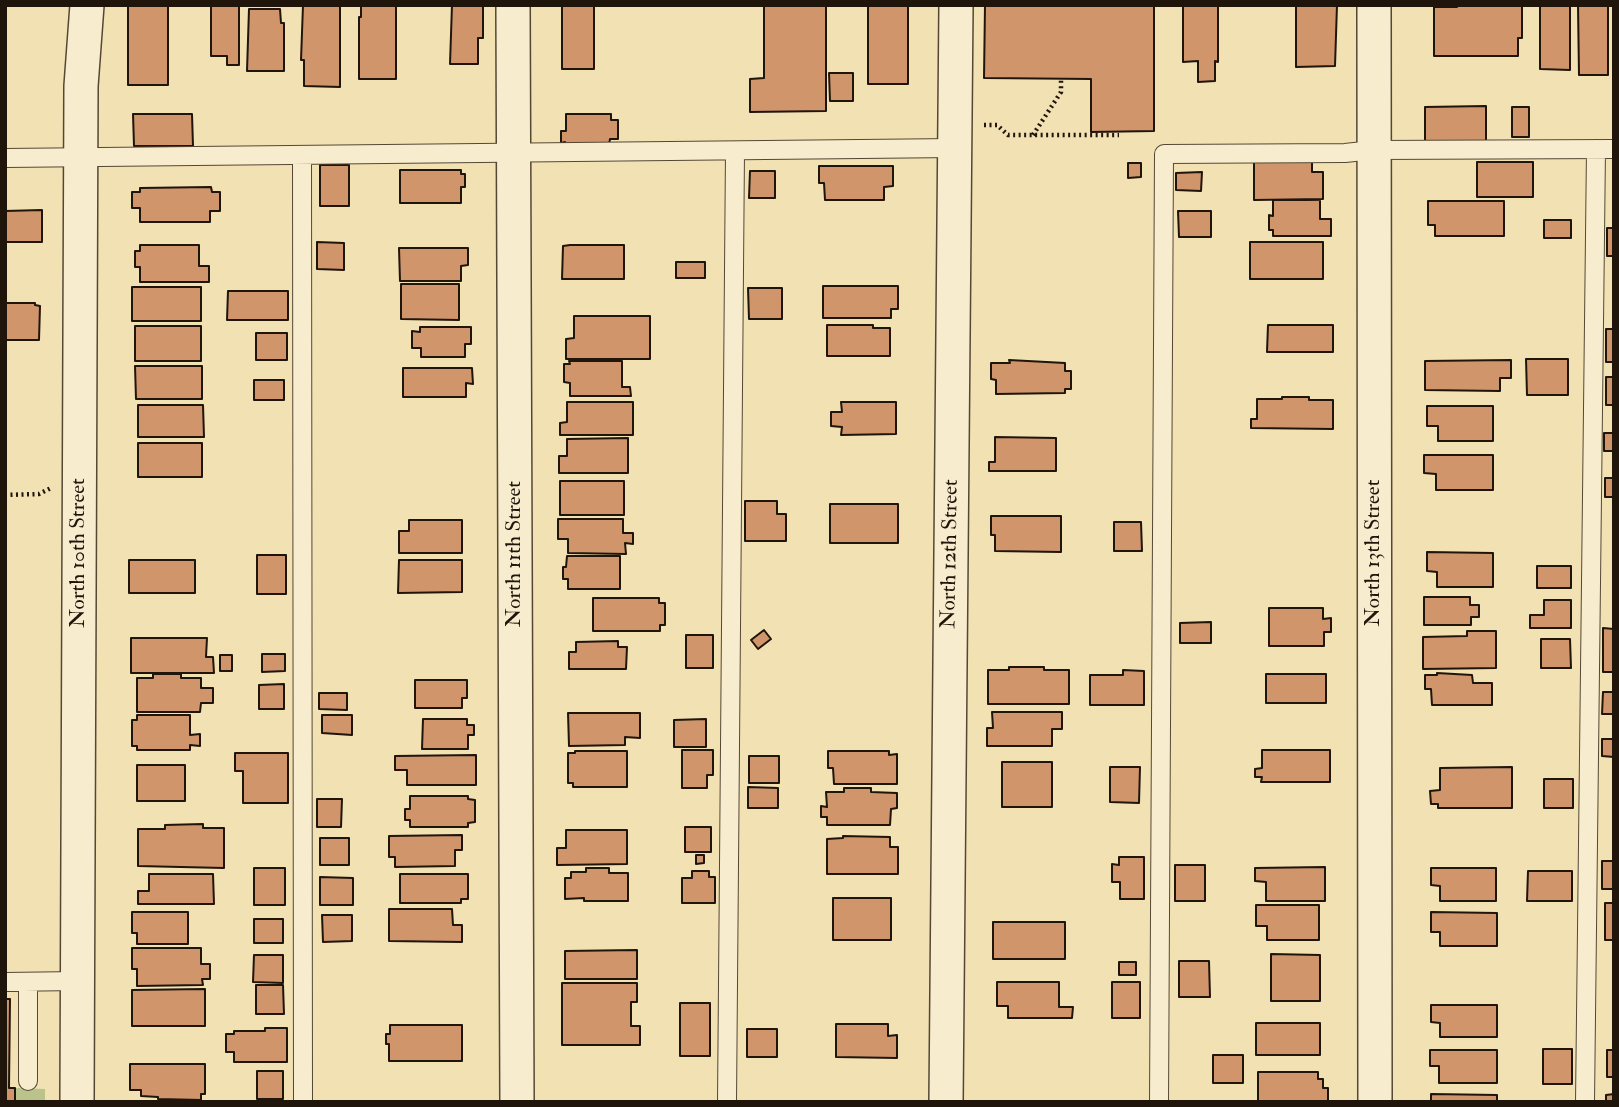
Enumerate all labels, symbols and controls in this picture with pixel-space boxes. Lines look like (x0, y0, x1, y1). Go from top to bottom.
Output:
street label: North 10th Street (66, 478, 92, 628)
street label: North 12th Street (937, 479, 965, 629)
street label: North 13th Street (1361, 480, 1387, 626)
street label: North 11th Street (502, 481, 528, 627)

